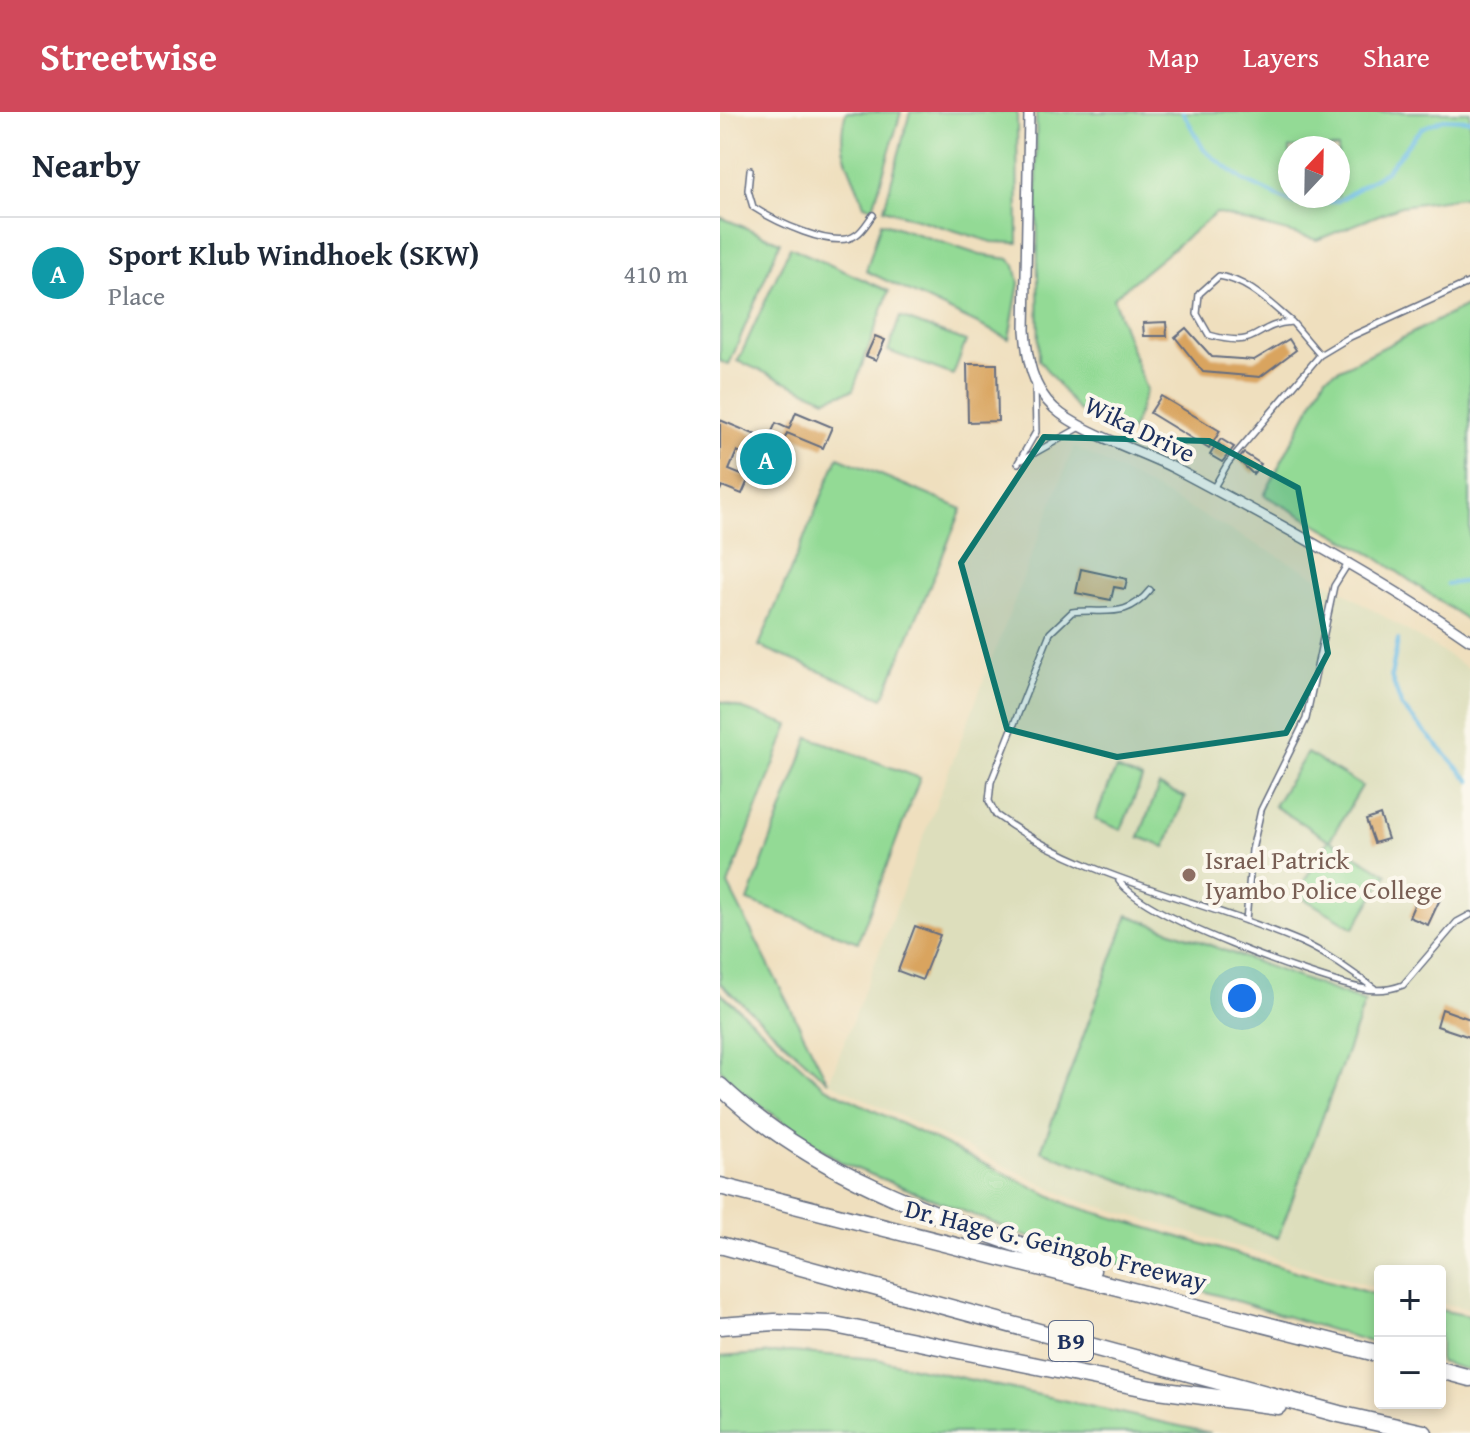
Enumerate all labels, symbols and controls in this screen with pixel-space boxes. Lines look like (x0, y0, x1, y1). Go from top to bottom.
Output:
text: Streetwise (40, 28, 217, 84)
text: Map (1148, 36, 1199, 77)
text: Layers (1243, 36, 1319, 77)
text: Share (1363, 36, 1430, 77)
north arrow (1278, 136, 1350, 208)
text: Nearby (32, 140, 141, 189)
text: Sport Klub Windhoek (SKW) (108, 232, 479, 276)
text: A (50, 254, 66, 293)
text: 410 m (623, 254, 688, 293)
text: Place (108, 276, 165, 315)
street label: Wika Drive (1078, 385, 1202, 472)
pin: A (740, 429, 792, 489)
place label: Israel Patrick Iyambo Police College (1205, 840, 1442, 909)
marker: Israel Patrick Iyambo Police College (1180, 866, 1198, 884)
your location (1222, 978, 1262, 1018)
street label: Dr. Hage G. Geingob Freeway (901, 1188, 1211, 1301)
map controls (1374, 1265, 1446, 1409)
button: + (1374, 1265, 1446, 1337)
road number: B9 (1049, 1321, 1093, 1361)
button: − (1374, 1337, 1446, 1409)

